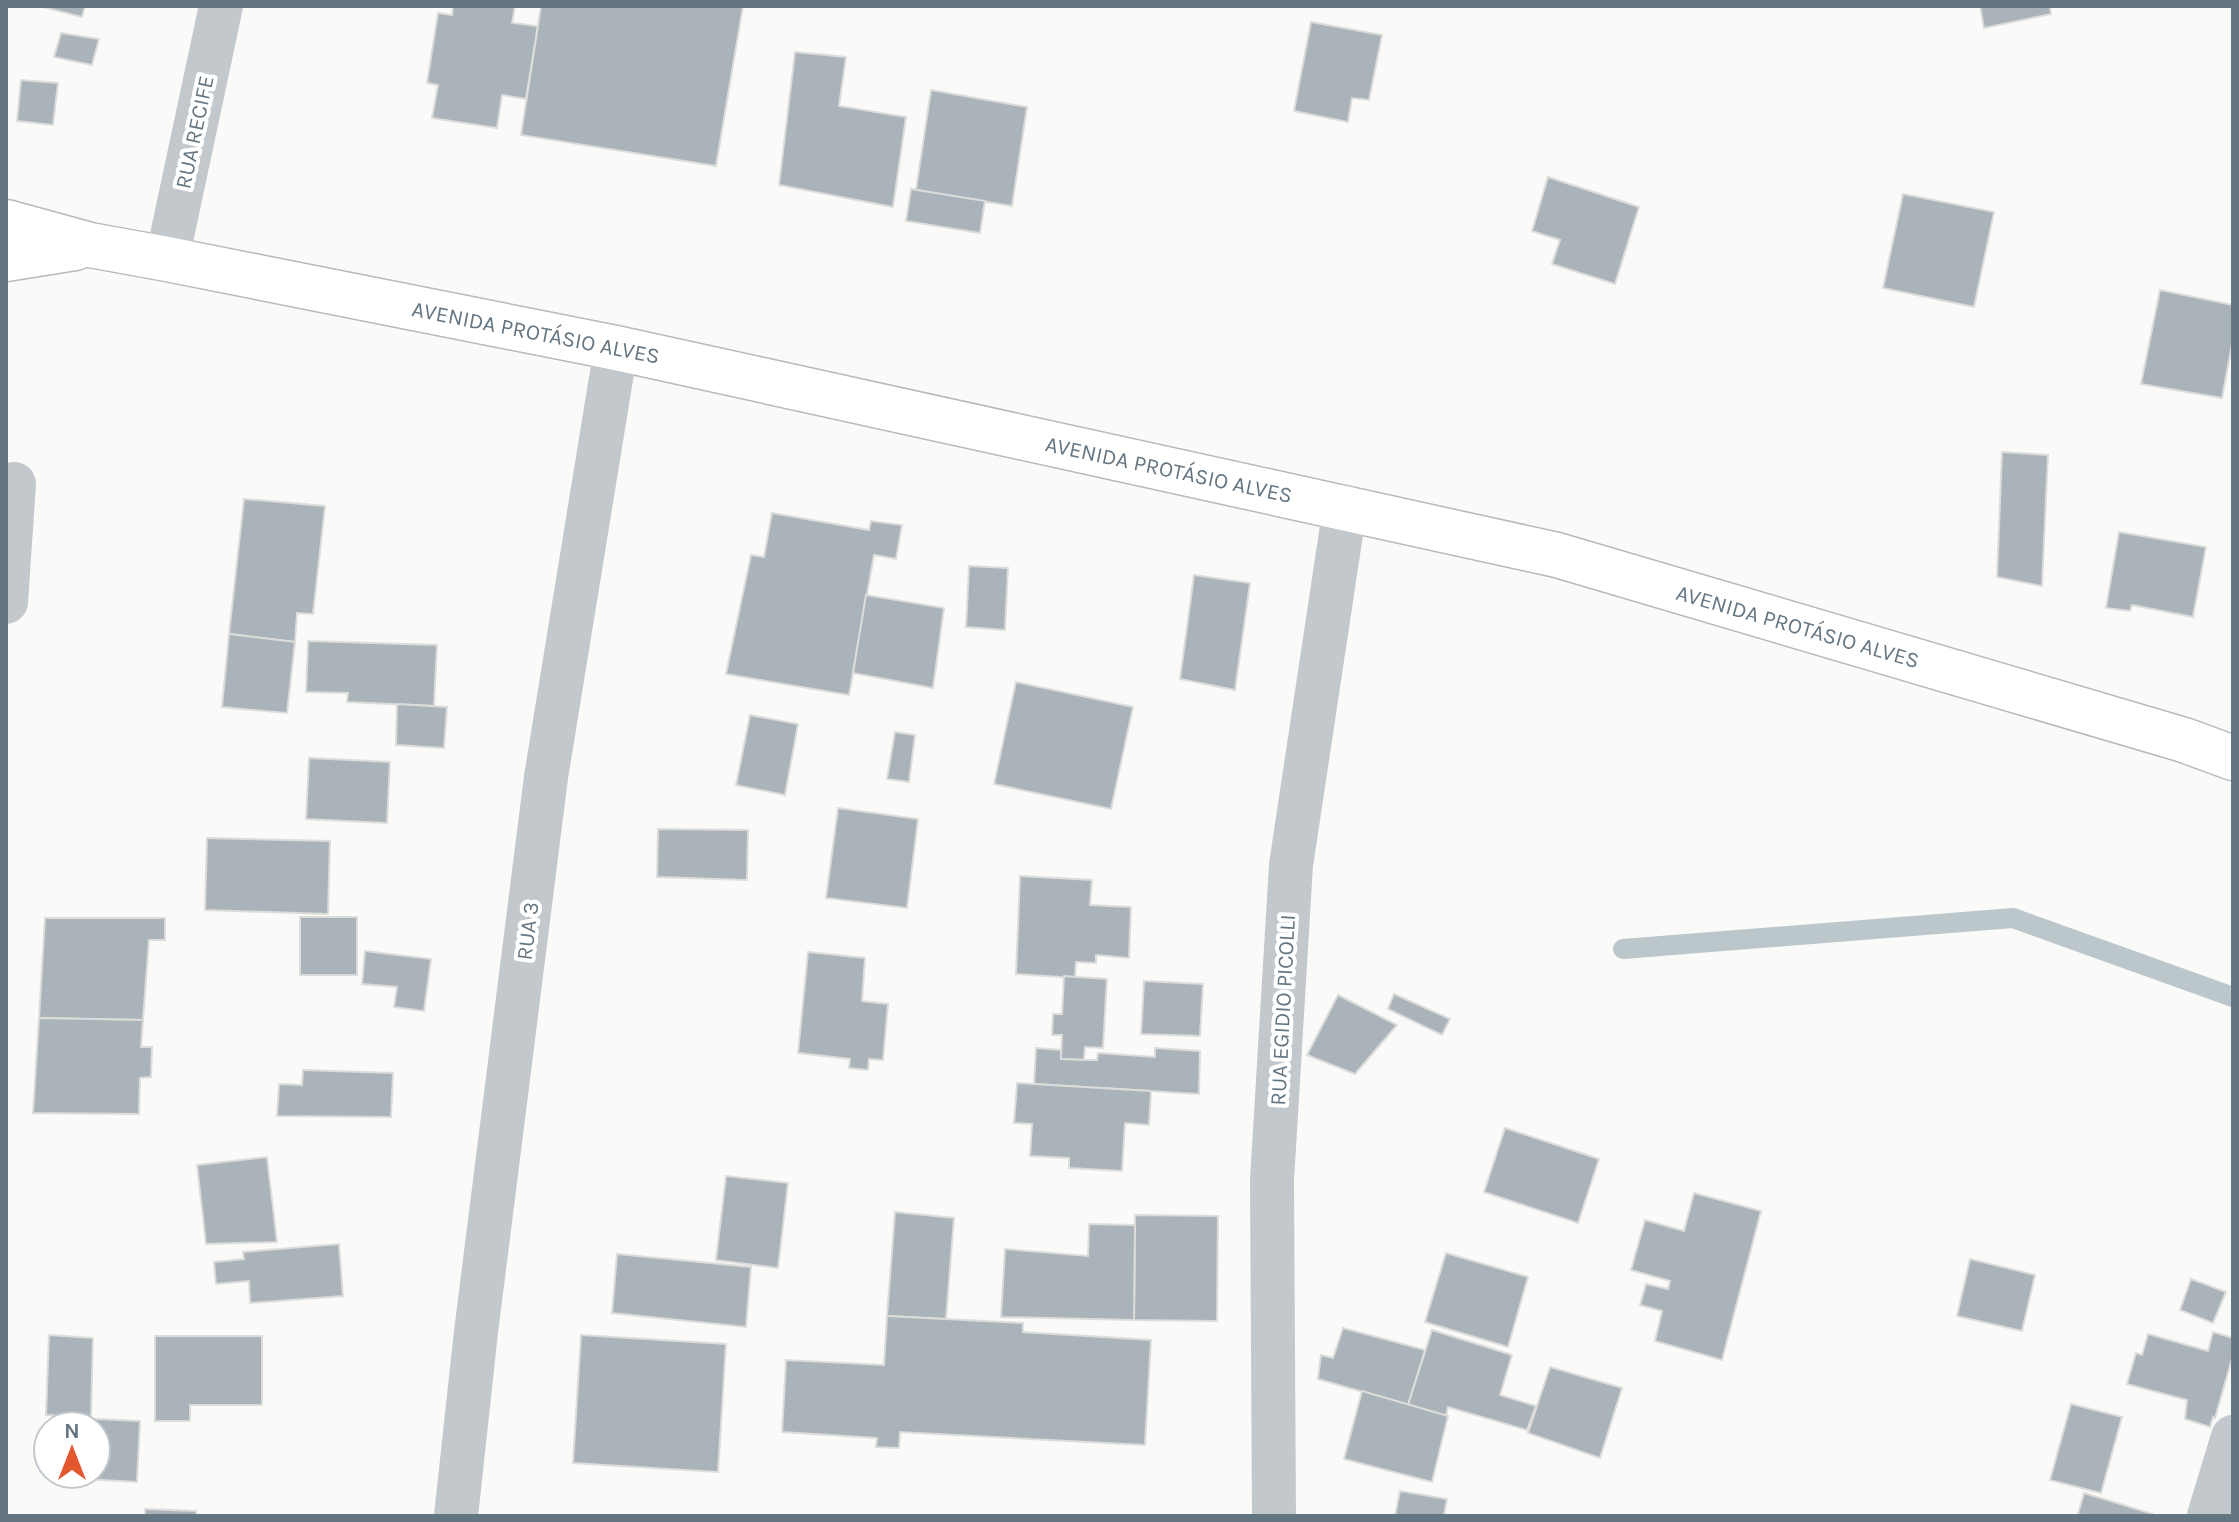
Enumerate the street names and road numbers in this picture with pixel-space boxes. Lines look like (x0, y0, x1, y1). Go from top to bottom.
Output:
street label: RUA RECIFE (170, 73, 220, 191)
street label: AVENIDA PROTÁSIO ALVES (410, 295, 662, 370)
street label: AVENIDA PROTÁSIO ALVES (1043, 430, 1295, 509)
street label: AVENIDA PROTÁSIO ALVES (1673, 579, 1923, 674)
street label: RUA 3 (512, 900, 544, 962)
street label: RUA EGIDIO PICOLLI (1265, 914, 1301, 1106)

